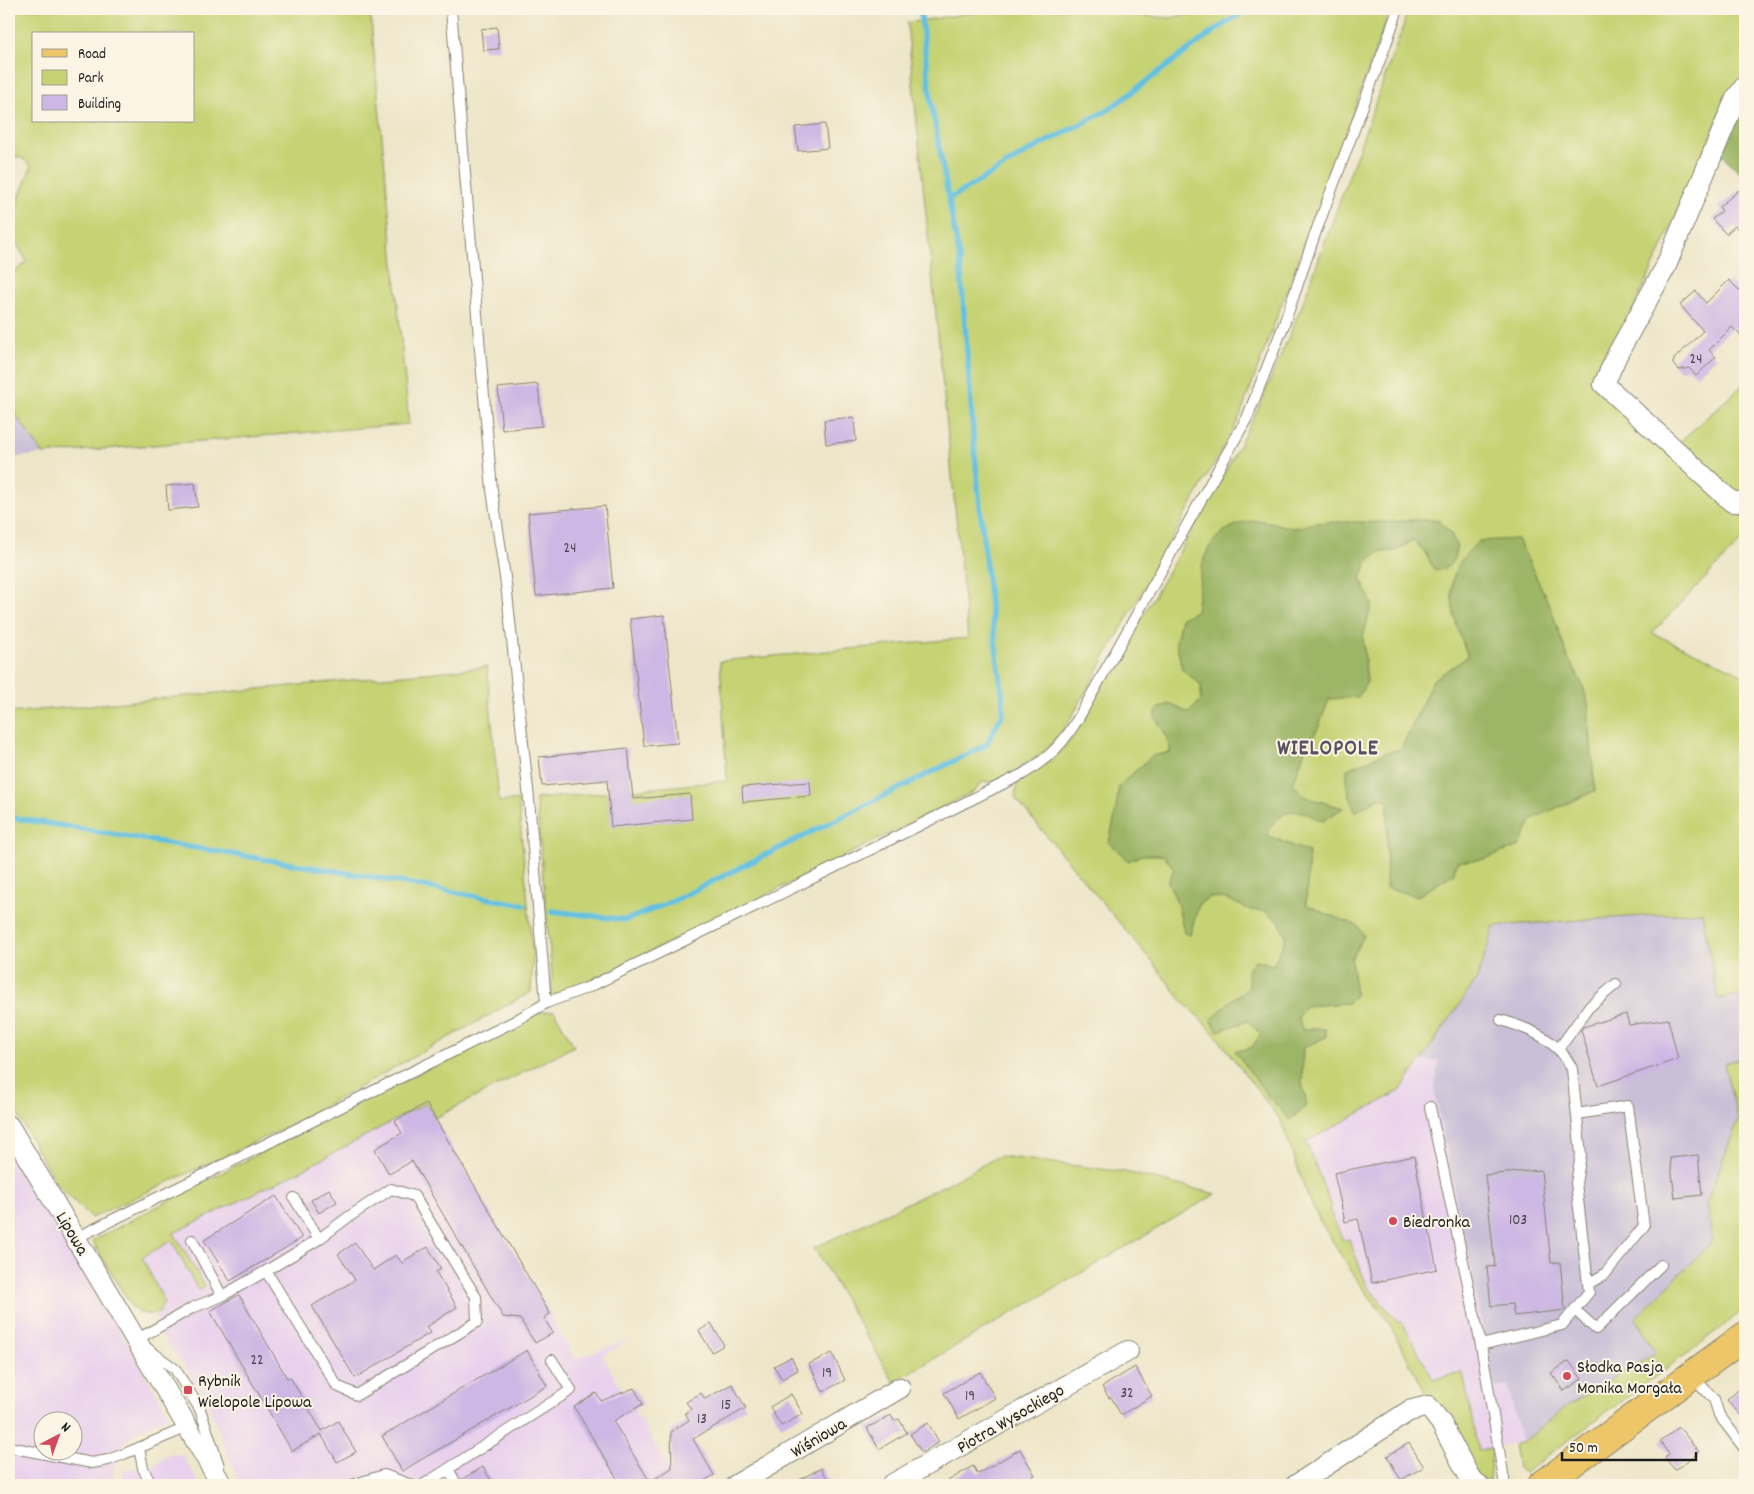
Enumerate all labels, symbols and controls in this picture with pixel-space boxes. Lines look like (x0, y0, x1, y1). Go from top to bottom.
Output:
legend (32, 32, 195, 122)
text: Road (78, 44, 106, 66)
text: Park (78, 68, 104, 90)
text: Building (78, 94, 121, 116)
house number: 24 (1690, 349, 1702, 371)
house number: 24 (564, 538, 576, 560)
district label: WIELOPOLE (1277, 734, 1379, 765)
street label: Lipowa (48, 1208, 94, 1261)
house number: 103 (1509, 1210, 1527, 1232)
place label: Biedronka (1403, 1211, 1471, 1236)
marker: Biedronka (1387, 1215, 1399, 1227)
house number: 22 (250, 1350, 264, 1372)
place label: Słodka Pasja Monika Morgała (1577, 1356, 1682, 1402)
house number: 19 (822, 1363, 832, 1385)
place label: Rybnik Wielopole Lipowa (198, 1370, 312, 1416)
marker: Słodka Pasja Monika Morgała (1561, 1370, 1573, 1382)
street label: Piotra Wysockiego (953, 1379, 1070, 1461)
house number: 32 (1120, 1383, 1134, 1405)
marker: Rybnik Wielopole Lipowa (182, 1384, 194, 1396)
house number: 19 (965, 1386, 975, 1408)
house number: 15 (721, 1395, 731, 1417)
house number: 13 (697, 1409, 707, 1431)
north arrow (32, 1412, 82, 1462)
street label: Wiśniowa (787, 1412, 852, 1466)
text: N (56, 1418, 74, 1438)
scale bar (1562, 1429, 1695, 1461)
text: 50 m (1569, 1438, 1598, 1460)

